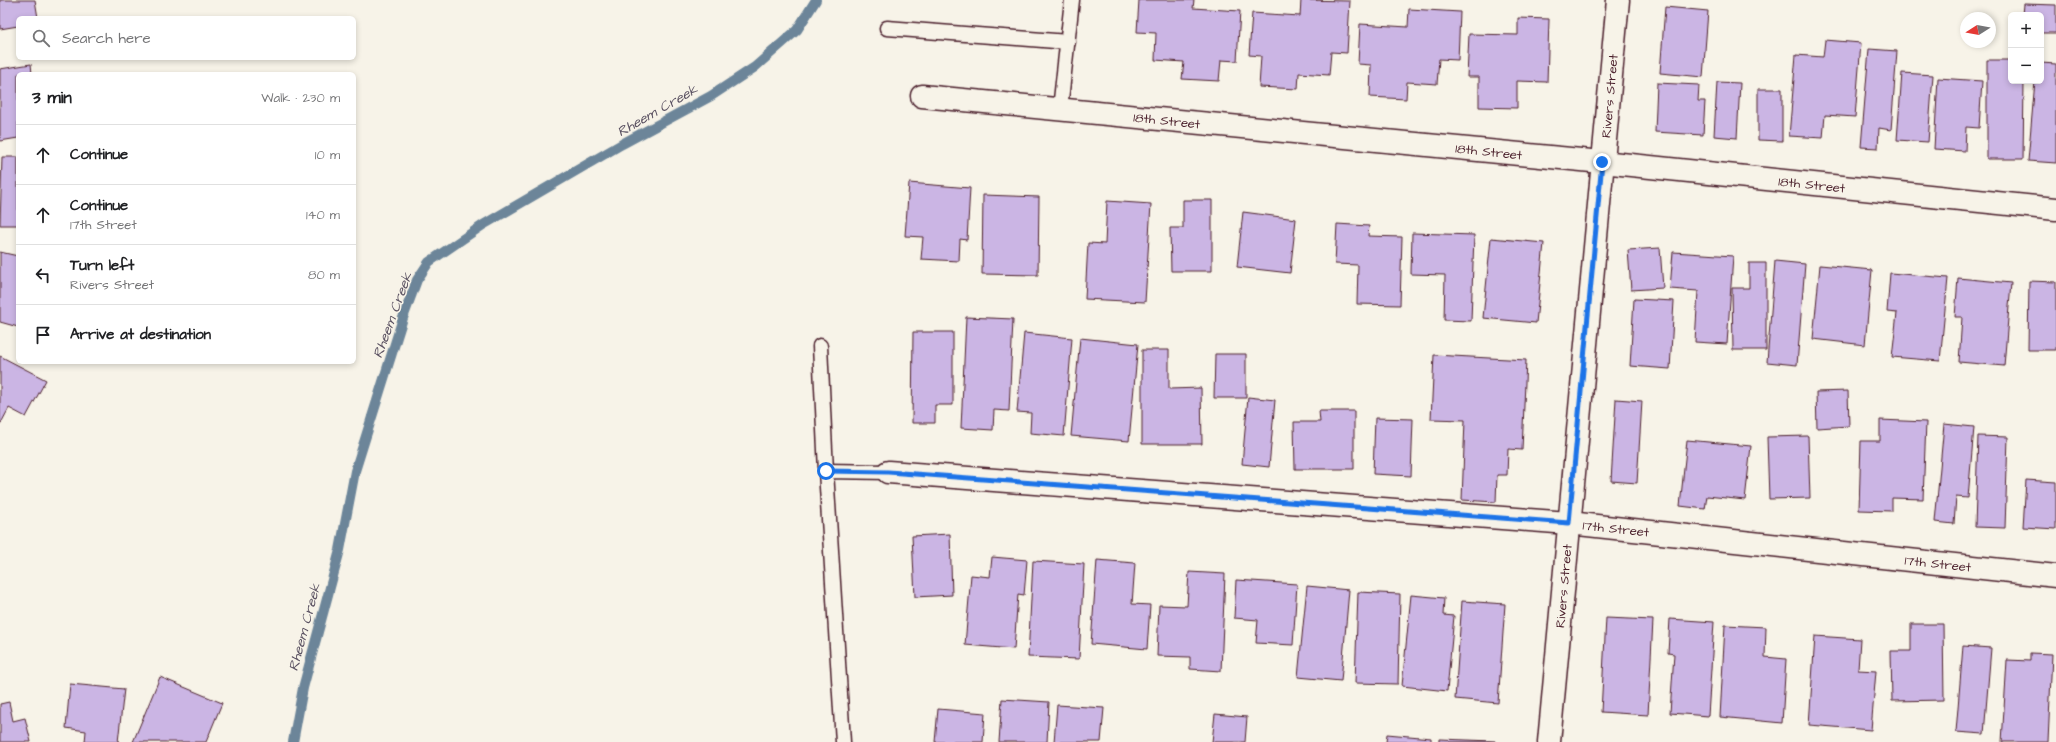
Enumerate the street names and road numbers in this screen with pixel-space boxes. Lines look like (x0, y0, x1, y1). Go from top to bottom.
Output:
street label: Rivers Street (1597, 53, 1623, 139)
street label: 18th Street (1133, 109, 1202, 134)
street label: 18th Street (1455, 140, 1524, 165)
street label: 18th Street (1778, 173, 1847, 198)
street label: 17th Street (1582, 517, 1651, 542)
street label: Rivers Street (1551, 543, 1577, 629)
street label: 17th Street (1904, 552, 1973, 577)

